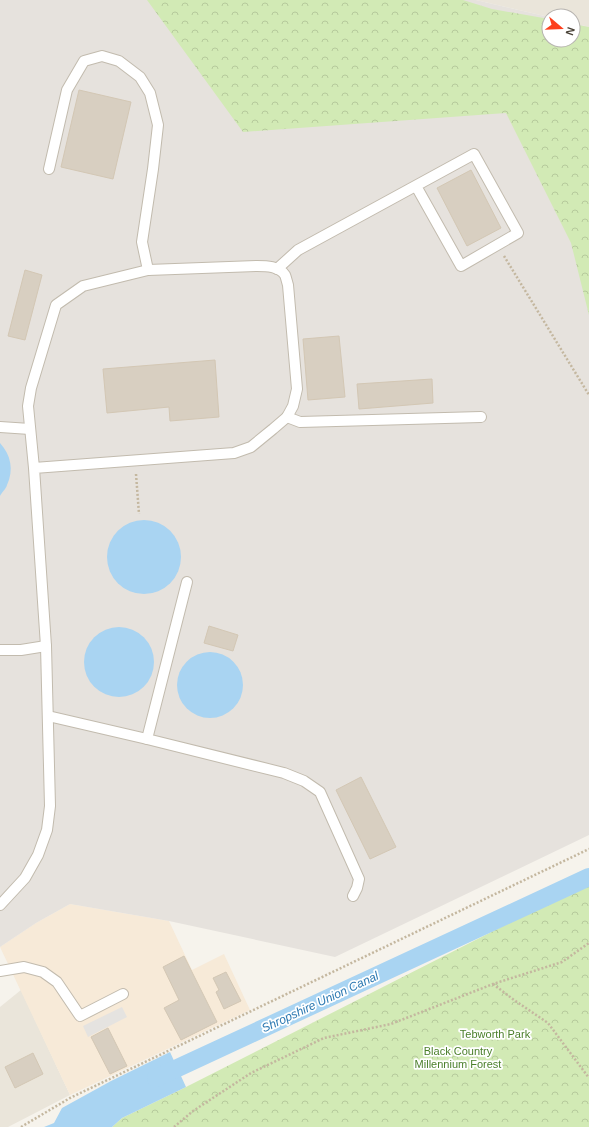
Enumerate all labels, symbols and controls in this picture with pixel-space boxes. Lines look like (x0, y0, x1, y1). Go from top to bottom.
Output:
north arrow (541, 8, 581, 48)
text: N (563, 26, 577, 37)
water label: Shropshire Union Canal (259, 969, 381, 1035)
park label: Tebworth Park (460, 1028, 531, 1040)
park label: Black Country Millennium Forest (415, 1045, 501, 1070)

